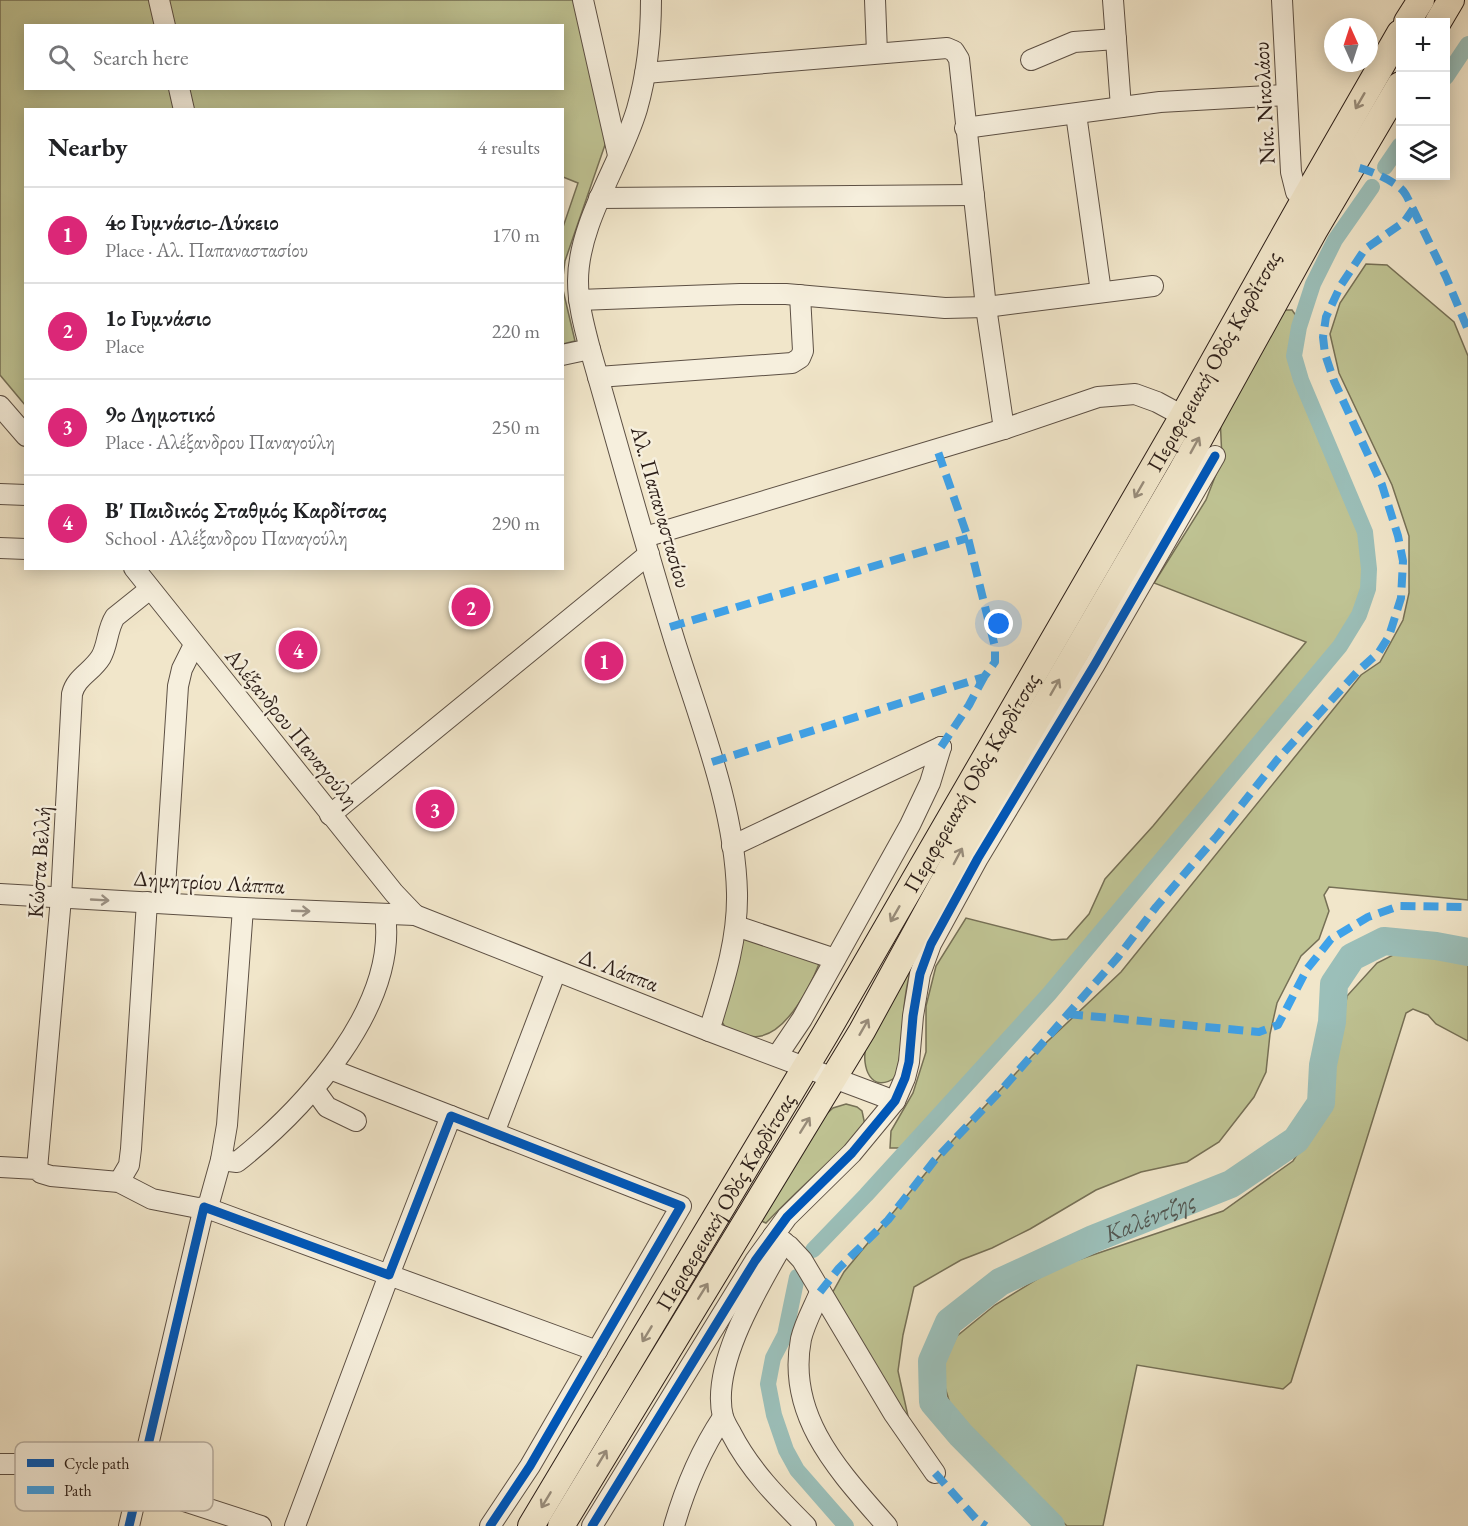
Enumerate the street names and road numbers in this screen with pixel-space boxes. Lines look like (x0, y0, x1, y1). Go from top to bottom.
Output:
street label: Νικ. Νικολάου (1246, 41, 1282, 165)
street label: Περιφερειακή Οδός Καρδίτσας (1140, 246, 1287, 477)
street label: Αλ. Παπαναστασίου (624, 422, 698, 591)
street label: Αλέξανδρου Παναγούλη (218, 642, 365, 814)
street label: Περιφερειακή Οδός Καρδίτσας (896, 667, 1046, 897)
street label: Κώστα Βελλή (21, 805, 57, 919)
street label: Δημητρίου Λάππα (133, 864, 286, 900)
street label: Δ. Λάππα (575, 942, 664, 999)
street label: Περιφερειακή Οδός Καρδίτσας (649, 1087, 801, 1316)

